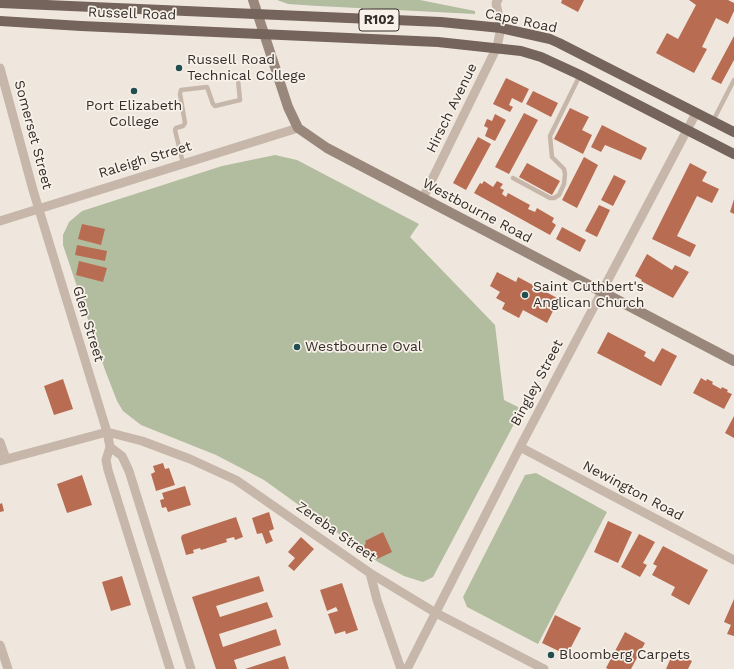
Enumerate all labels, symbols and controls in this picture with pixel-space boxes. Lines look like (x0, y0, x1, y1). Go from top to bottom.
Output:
street label: Russell Road (88, 4, 176, 24)
street label: Cape Road (483, 5, 559, 37)
road number: R102 (359, 9, 399, 31)
place label: Russell Road Technical College (187, 52, 306, 84)
street label: Hirsch Avenue (423, 60, 481, 156)
marker: Russell Road Technical College (174, 63, 184, 73)
street label: Somerset Street (10, 79, 56, 191)
marker: Port Elizabeth College (129, 86, 139, 96)
place label: Port Elizabeth College (86, 98, 182, 130)
street label: Raleigh Street (96, 138, 194, 182)
street label: Westbourne Road (419, 175, 535, 247)
place label: Saint Cuthbert's Anglican Church (533, 279, 644, 312)
street label: Glen Street (69, 284, 107, 364)
marker: Saint Cuthbert's Anglican Church (520, 290, 530, 300)
street label: Bingley Street (507, 337, 567, 429)
place label: Westbourne Oval (305, 339, 422, 355)
marker: Westbourne Oval (292, 342, 302, 352)
street label: Newington Road (580, 457, 686, 525)
street label: Zereba Street (293, 498, 379, 566)
place label: Bloomberg Carpets (559, 647, 690, 663)
marker: Bloomberg Carpets (546, 650, 556, 660)

